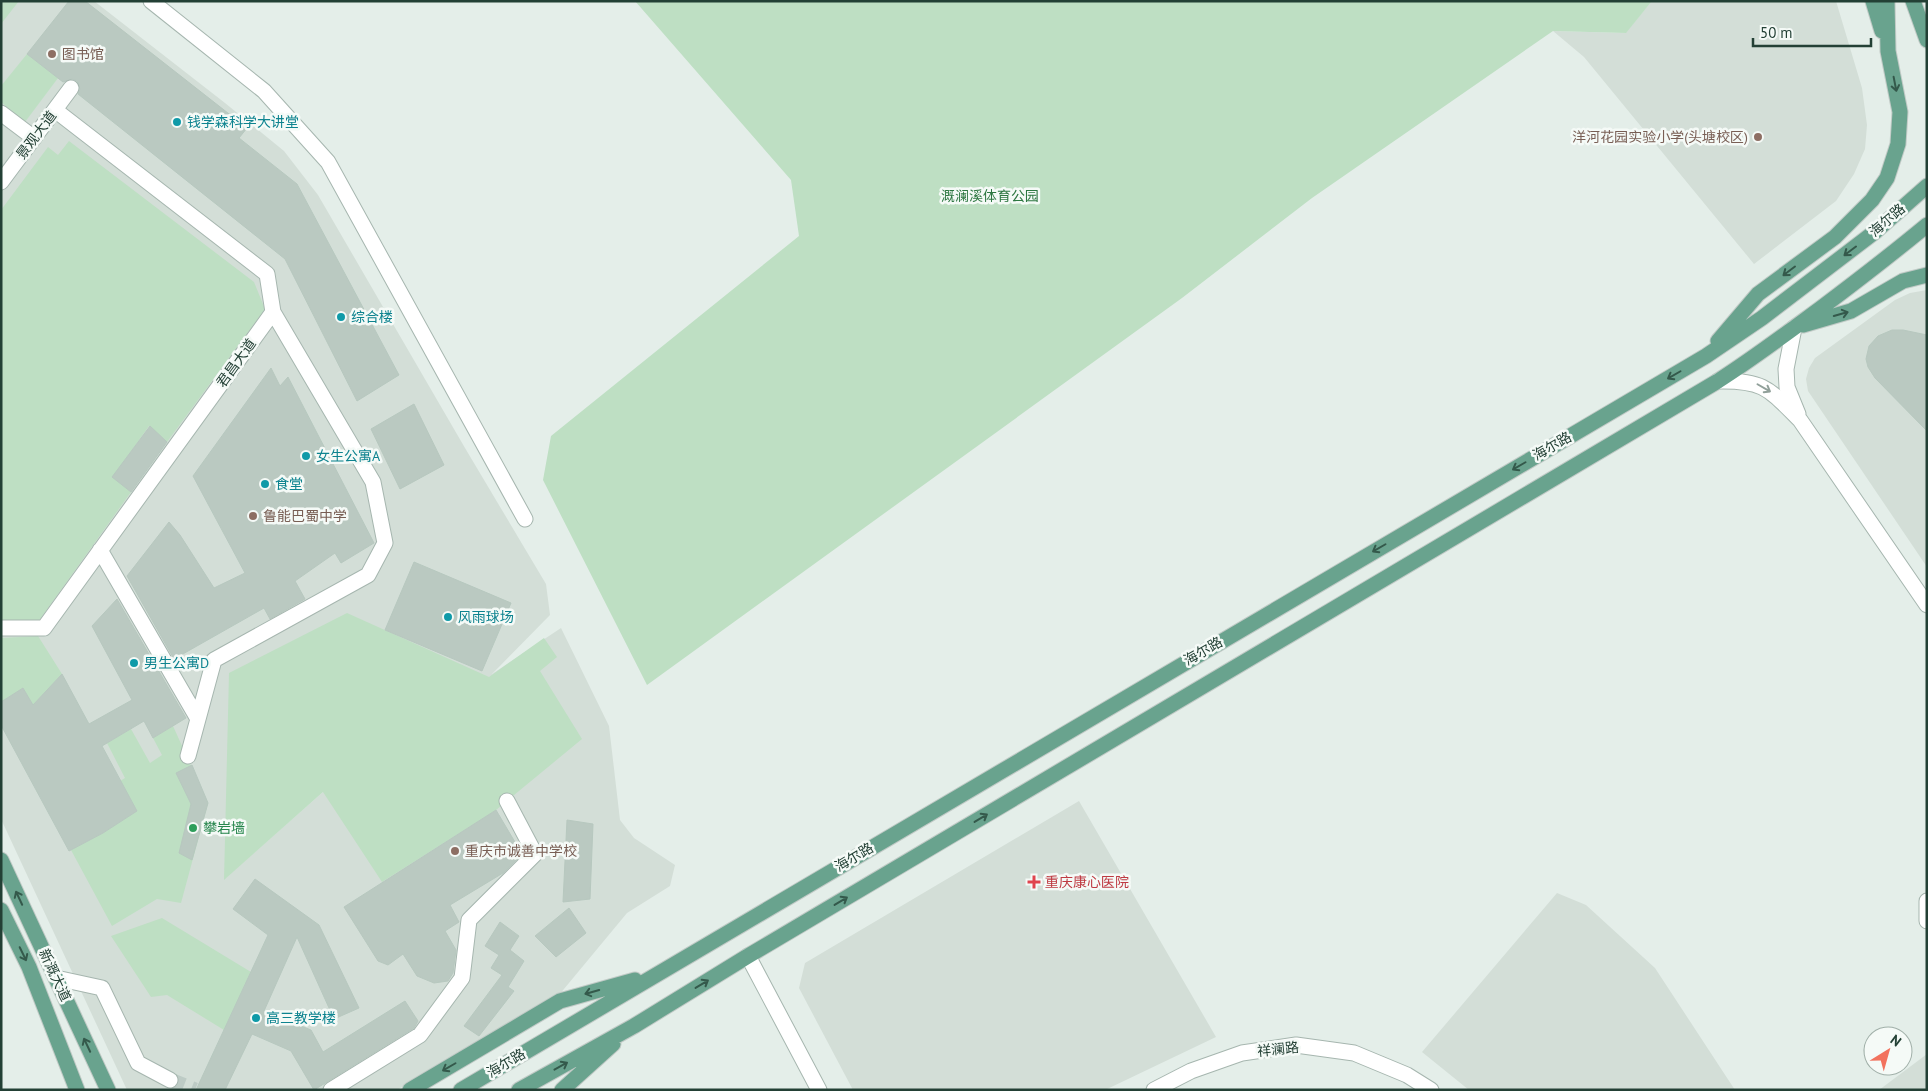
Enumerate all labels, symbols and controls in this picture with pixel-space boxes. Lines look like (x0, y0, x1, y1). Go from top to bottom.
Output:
scale bar (1753, 15, 1870, 47)
text: 50 m (1760, 23, 1793, 42)
place label: 图书馆 (62, 45, 104, 63)
marker: 图书馆 (46, 48, 58, 60)
one-way arrow (1891, 76, 1900, 92)
street label: 景观大道 (12, 107, 60, 163)
place label: 钱学森科学大讲堂 (187, 113, 299, 131)
marker: 钱学森科学大讲堂 (171, 116, 183, 128)
place label: 洋河花园实验小学(头塘校区) (1572, 128, 1748, 146)
marker: 洋河花园实验小学(头塘校区) (1752, 131, 1764, 143)
park label: 溉澜溪体育公园 (941, 187, 1039, 205)
street label: 海尔路 (1865, 199, 1909, 241)
one-way arrow (1843, 246, 1857, 256)
one-way arrow (1782, 266, 1796, 276)
place label: 综合楼 (351, 308, 393, 326)
one-way arrow (1833, 309, 1849, 319)
marker: 综合楼 (335, 311, 347, 323)
street label: 君昌大道 (212, 335, 260, 391)
one-way arrow (1667, 370, 1681, 380)
one-way arrow (1757, 384, 1771, 394)
street label: 海尔路 (1529, 428, 1575, 464)
place label: 女生公寓A (316, 447, 381, 465)
marker: 女生公寓A (300, 450, 312, 462)
one-way arrow (1512, 461, 1526, 471)
place label: 食堂 (275, 475, 303, 493)
marker: 食堂 (259, 478, 271, 490)
place label: 鲁能巴蜀中学 (263, 507, 347, 525)
marker: 鲁能巴蜀中学 (247, 510, 259, 522)
one-way arrow (1372, 544, 1386, 554)
place label: 风雨球场 (458, 608, 514, 626)
marker: 风雨球场 (442, 611, 454, 623)
street label: 海尔路 (1180, 633, 1226, 669)
place label: 男生公寓D (144, 654, 209, 672)
marker: 男生公寓D (128, 657, 140, 669)
one-way arrow (973, 813, 988, 823)
place label: 攀岩墙 (203, 819, 245, 837)
marker: 攀岩墙 (187, 822, 199, 834)
street label: 海尔路 (831, 838, 877, 876)
place label: 重庆市诚善中学校 (465, 842, 577, 860)
marker: 重庆市诚善中学校 (449, 845, 461, 857)
place label: 重庆康心医院 (1045, 873, 1129, 891)
marker: 重庆康心医院 (1027, 875, 1041, 889)
one-way arrow (14, 891, 23, 906)
one-way arrow (834, 895, 848, 905)
one-way arrow (19, 946, 28, 961)
street label: 新溉大道 (35, 946, 75, 1004)
one-way arrow (694, 979, 708, 989)
one-way arrow (584, 988, 600, 998)
place label: 高三教学楼 (266, 1009, 336, 1027)
marker: 高三教学楼 (250, 1012, 262, 1024)
north arrow (1863, 1026, 1913, 1076)
text: N (1887, 1031, 1905, 1051)
one-way arrow (82, 1038, 92, 1053)
street label: 祥澜路 (1256, 1038, 1300, 1060)
street label: 海尔路 (483, 1044, 529, 1082)
one-way arrow (554, 1061, 569, 1071)
one-way arrow (442, 1062, 456, 1072)

